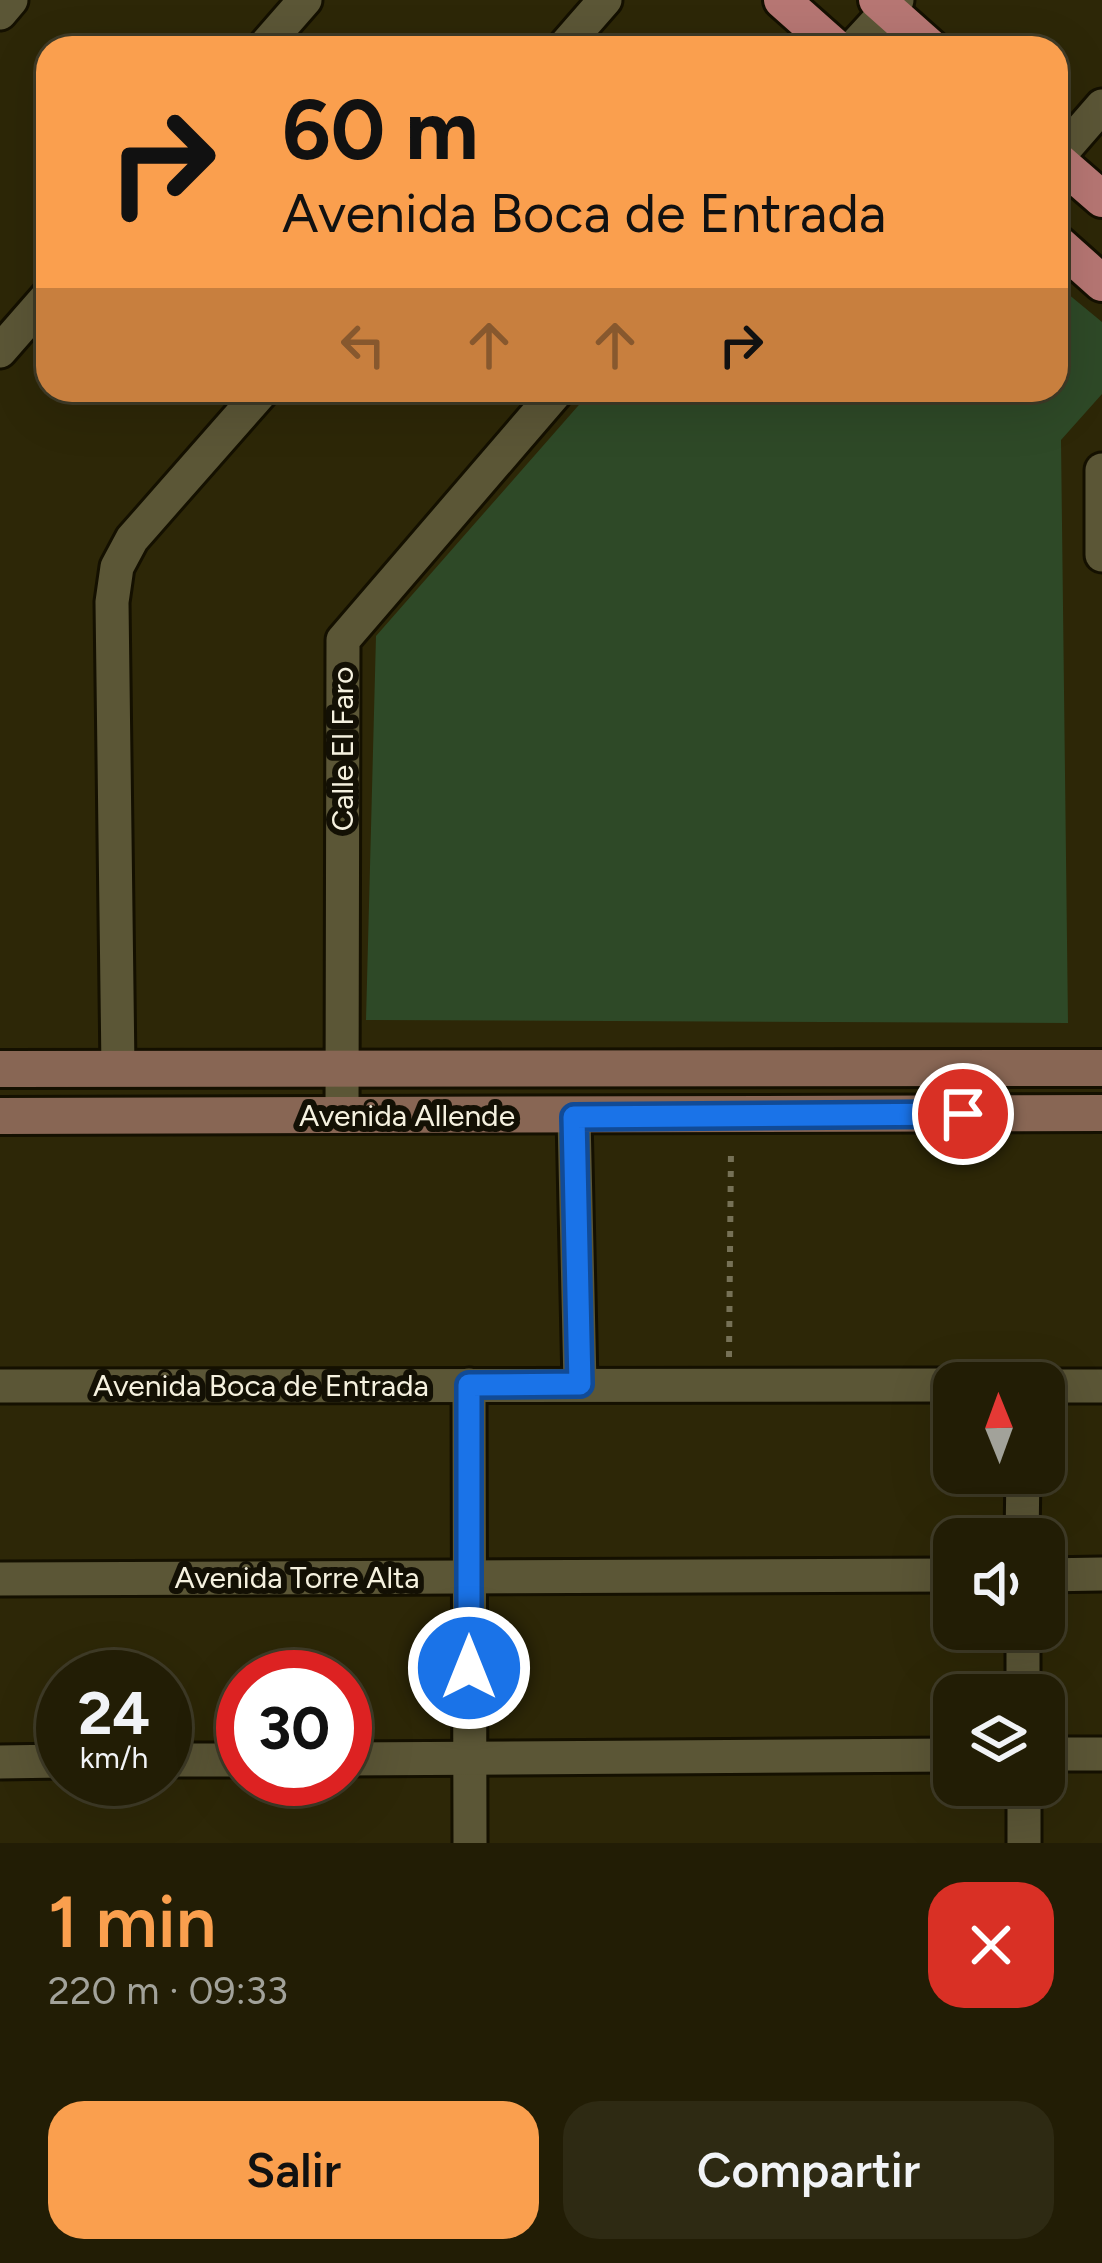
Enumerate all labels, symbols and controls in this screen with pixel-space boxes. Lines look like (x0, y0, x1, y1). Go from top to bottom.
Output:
text: 60 m (282, 79, 478, 180)
icon: right (84, 84, 240, 240)
text: Avenida Boca de Entrada (282, 181, 886, 246)
icon: left (330, 312, 396, 378)
icon: ahead (456, 312, 522, 378)
icon: ahead (582, 312, 648, 378)
icon: right (708, 312, 774, 378)
street label: Calle El Faro (324, 667, 361, 831)
pin (912, 1063, 1014, 1165)
icon: arrive (930, 1081, 996, 1147)
street label: Avenida Allende (299, 1097, 515, 1134)
north arrow (933, 1362, 1065, 1494)
map controls (933, 1362, 1065, 1806)
street label: Avenida Boca de Entrada (93, 1367, 429, 1404)
button: sound (933, 1518, 1065, 1650)
street label: Avenida Torre Alta (174, 1559, 420, 1596)
position arrow (406, 1605, 532, 1731)
speed limit sign: 30 (216, 1650, 372, 1806)
button: layers (933, 1674, 1065, 1806)
text: 24 (78, 1677, 150, 1749)
text: km/h (80, 1739, 148, 1776)
text: 1 min (48, 1879, 216, 1965)
button: close (928, 1882, 1054, 2008)
text: 220 m · 09:33 (48, 1967, 288, 2014)
button: Salir (48, 2101, 539, 2239)
button: Compartir (563, 2101, 1054, 2239)

